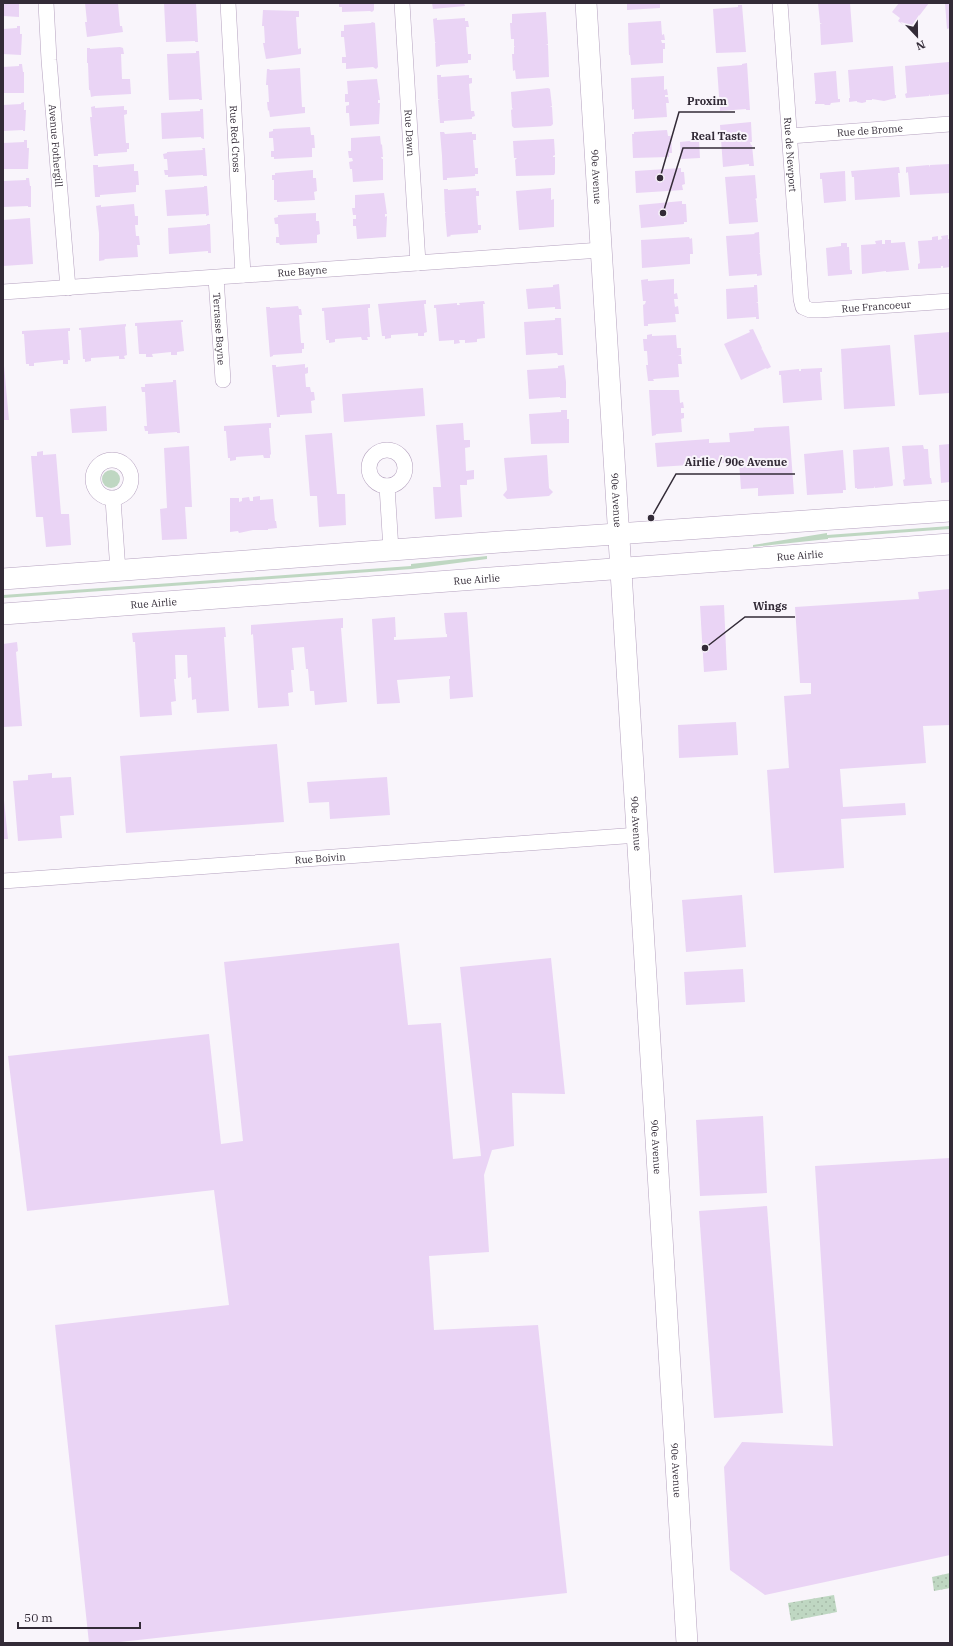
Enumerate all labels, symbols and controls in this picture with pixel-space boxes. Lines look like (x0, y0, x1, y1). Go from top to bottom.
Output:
north arrow (897, 16, 937, 56)
text: N (914, 37, 927, 54)
callout: Proxim (679, 89, 735, 112)
text: Proxim (687, 94, 727, 108)
street label: Avenue Fothergill (46, 104, 66, 188)
street label: Rue Red Cross (227, 105, 244, 173)
street label: Rue Dawn (402, 109, 418, 157)
street label: Rue de Newport (782, 117, 800, 193)
street label: Rue de Brome (836, 121, 903, 139)
callout: Real Taste (683, 125, 755, 148)
text: Real Taste (691, 129, 747, 143)
street label: 90e Avenue (589, 149, 605, 204)
street label: Rue Bayne (277, 263, 328, 279)
street label: Terrasse Bayne (211, 292, 228, 365)
street label: Rue Francoeur (841, 297, 912, 315)
callout: Airlie / 90e Avenue (676, 451, 795, 474)
text: Airlie / 90e Avenue (685, 455, 787, 469)
street label: 90e Avenue (608, 472, 625, 528)
street label: Rue Airlie (776, 547, 824, 563)
street label: Rue Airlie (453, 571, 500, 587)
callout: Wings (745, 594, 795, 617)
street label: Rue Airlie (130, 595, 177, 611)
text: Wings (753, 599, 787, 613)
street label: 90e Avenue (628, 796, 645, 851)
street label: Rue Boivin (294, 850, 347, 866)
street label: 90e Avenue (648, 1119, 665, 1175)
street label: 90e Avenue (668, 1442, 685, 1498)
scale bar (18, 1604, 140, 1630)
text: 50 m (24, 1610, 53, 1625)

